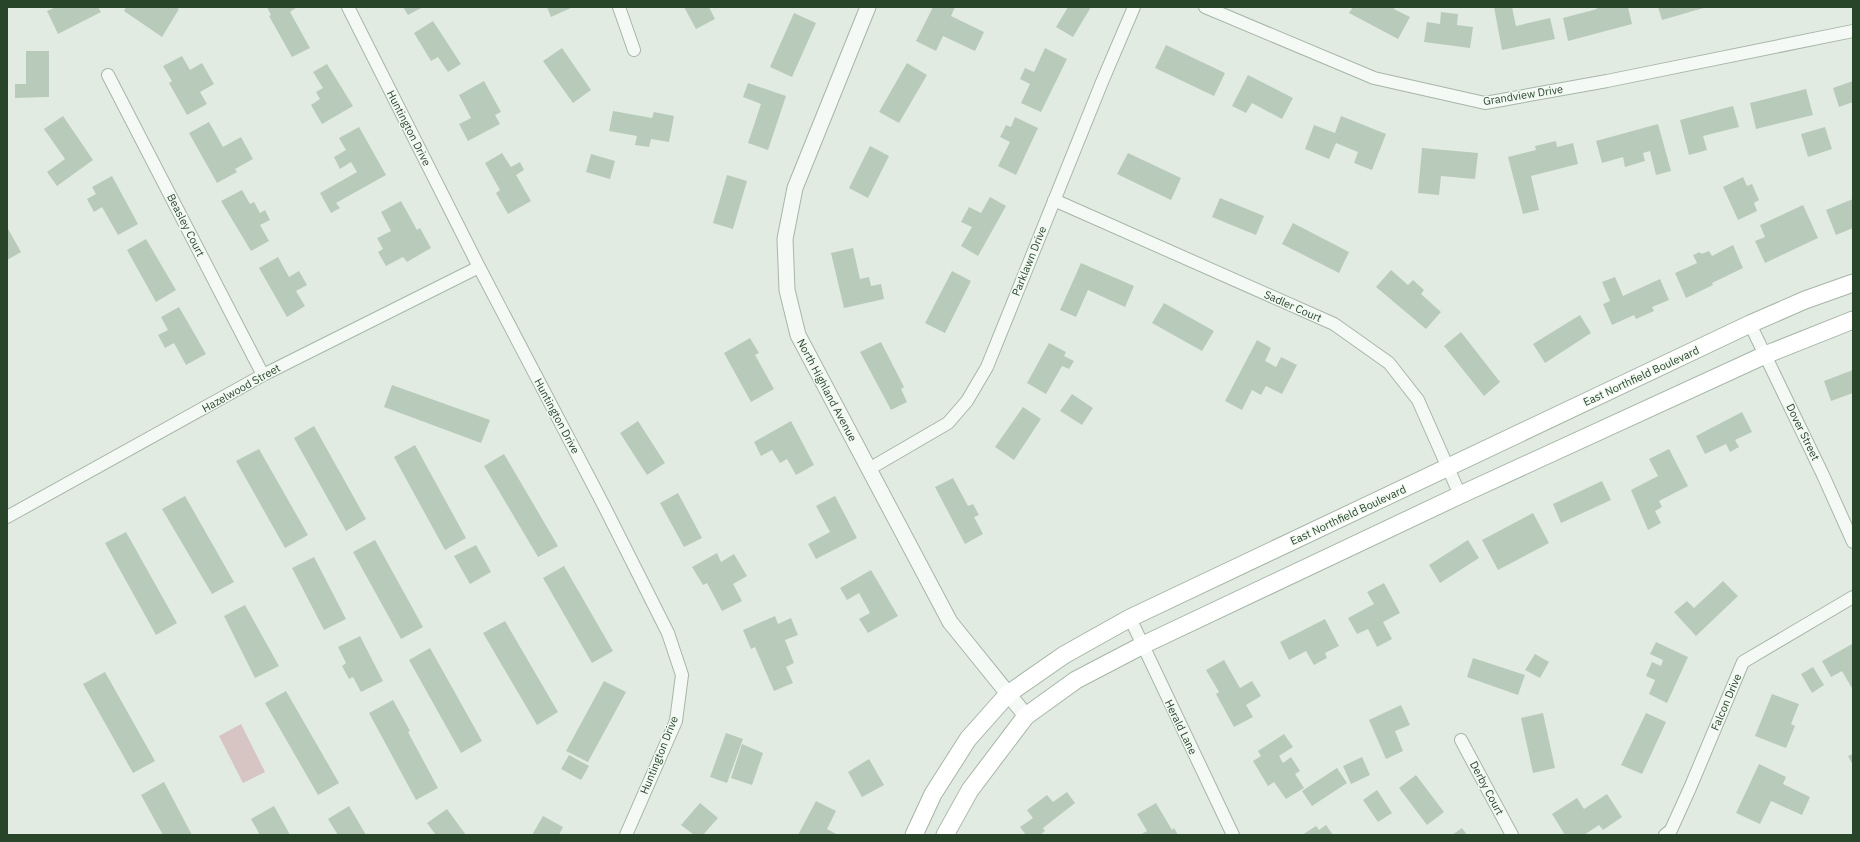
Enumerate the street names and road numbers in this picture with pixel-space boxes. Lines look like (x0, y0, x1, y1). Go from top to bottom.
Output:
street label: Grandview Drive (1482, 82, 1564, 108)
street label: Huntington Drive (384, 88, 434, 168)
street label: Beasley Court (164, 191, 208, 259)
street label: Parklawn Drive (1009, 224, 1049, 298)
street label: Sadler Court (1262, 287, 1324, 325)
street label: North Highland Avenue (794, 336, 860, 444)
street label: East Northfield Boulevard (1581, 343, 1701, 409)
street label: Hazelwood Street (199, 361, 283, 415)
street label: Huntington Drive (531, 376, 583, 456)
street label: Dover Street (1783, 401, 1823, 463)
street label: East Northfield Boulevard (1288, 482, 1408, 548)
street label: Falcon Drive (1708, 671, 1744, 733)
street label: Herald Lane (1162, 697, 1200, 757)
street label: Huntington Drive (637, 714, 681, 796)
street label: Derby Court (1467, 759, 1507, 817)

